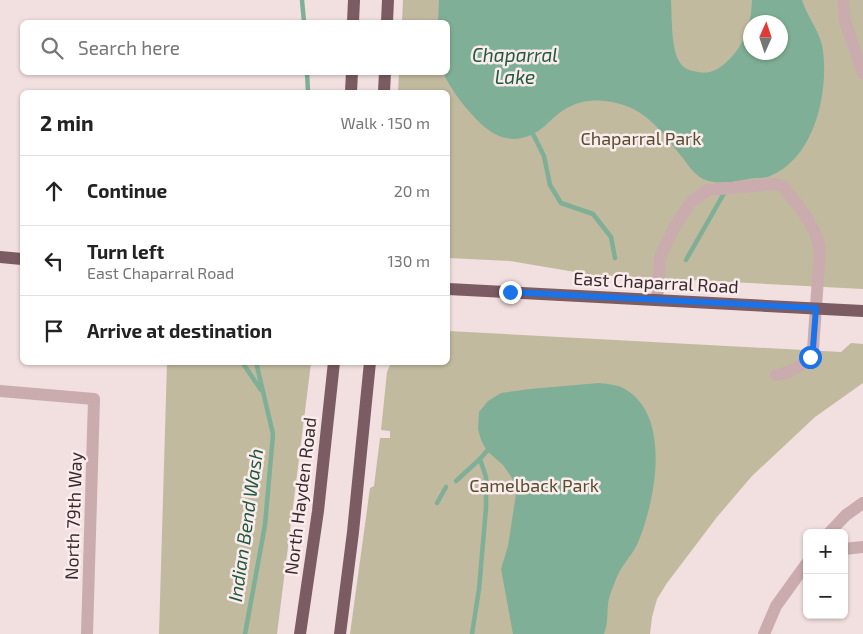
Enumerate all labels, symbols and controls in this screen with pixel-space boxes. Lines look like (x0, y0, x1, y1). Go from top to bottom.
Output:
north arrow (743, 15, 788, 60)
search box (20, 20, 450, 75)
icon: search (38, 34, 66, 62)
text: Search here (78, 36, 180, 59)
water label: Chaparral Lake (472, 43, 558, 88)
text: 2 min (40, 110, 94, 135)
text: Walk · 150 m (340, 113, 430, 132)
park label: Chaparral Park (581, 127, 701, 149)
icon: ahead (40, 177, 68, 205)
text: Continue (87, 179, 167, 202)
text: 20 m (394, 181, 430, 200)
text: Turn left (87, 240, 164, 263)
icon: left (40, 247, 68, 275)
text: 130 m (388, 251, 430, 270)
text: East Chaparral Road (87, 263, 234, 282)
street label: East Chaparral Road (573, 267, 739, 297)
route end (499, 281, 522, 304)
icon: arrive (40, 317, 68, 345)
text: Arrive at destination (87, 319, 272, 342)
route start (799, 346, 822, 369)
street label: North Hayden Road (279, 416, 321, 576)
water label: Indian Bend Wash (223, 447, 267, 603)
street label: North 79th Way (60, 451, 86, 581)
park label: Camelback Park (469, 474, 599, 496)
map controls (803, 529, 848, 619)
button: + (803, 529, 848, 574)
button: − (803, 574, 848, 619)

